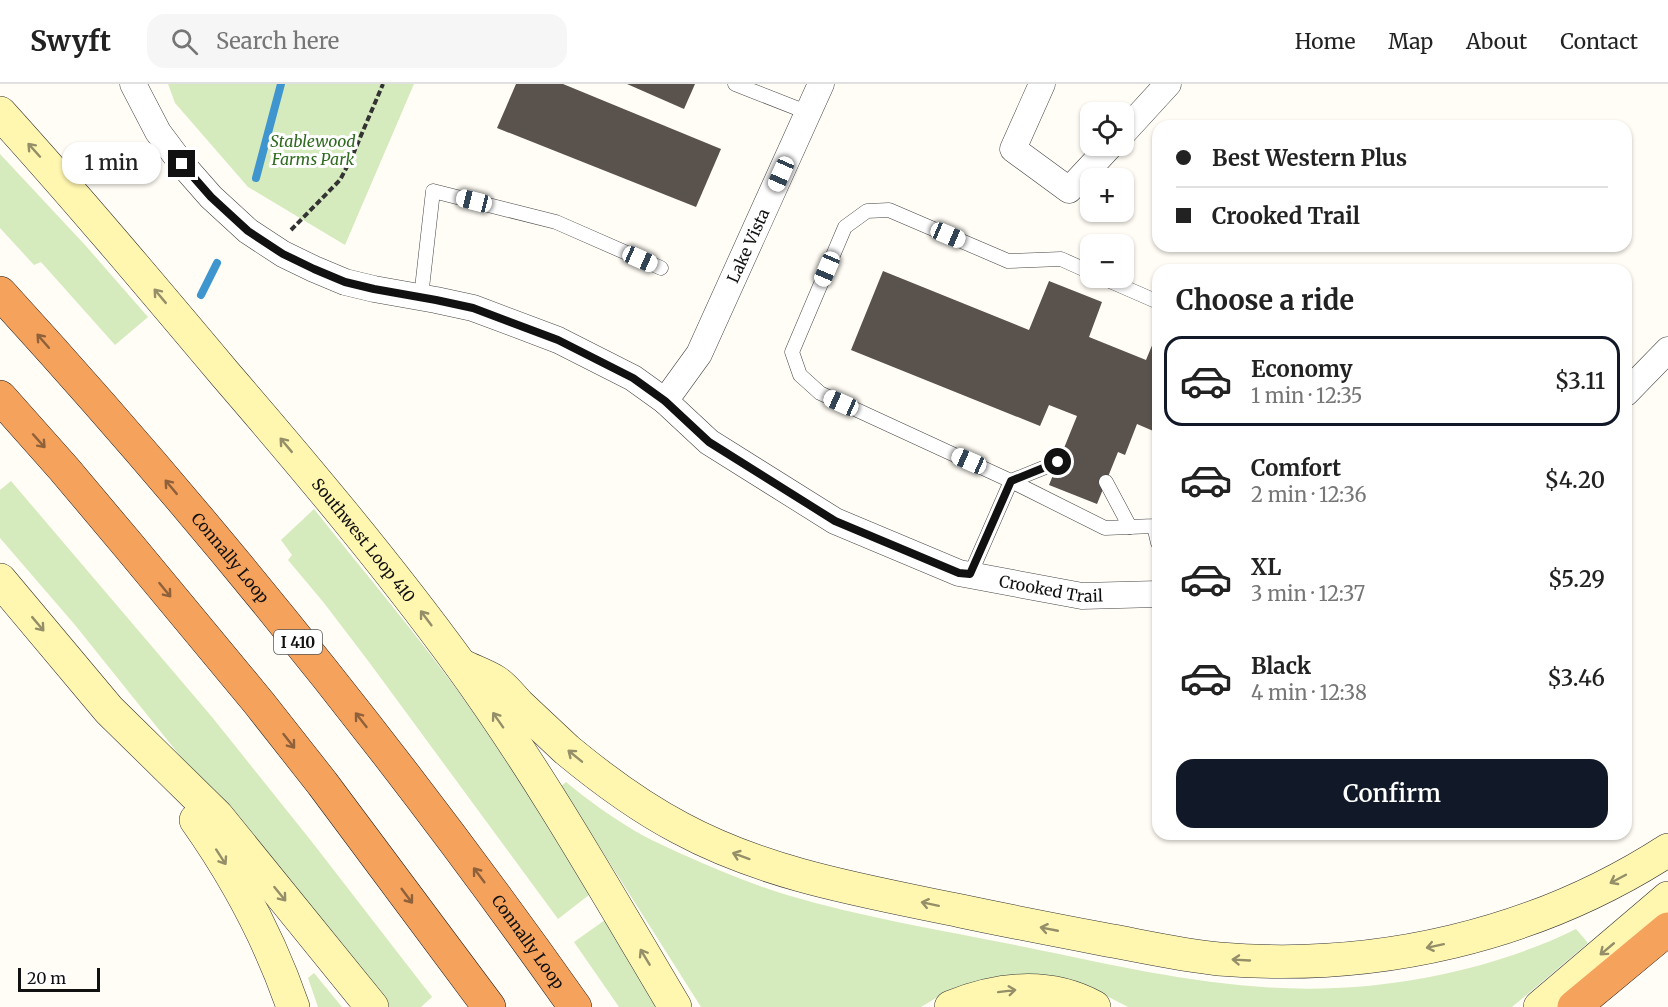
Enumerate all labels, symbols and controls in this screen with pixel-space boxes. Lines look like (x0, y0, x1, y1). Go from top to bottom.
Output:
search box (147, 14, 567, 68)
text: Swyft (30, 23, 111, 59)
icon: search (168, 25, 201, 58)
text: Search here (216, 27, 339, 55)
text: Home (1295, 28, 1355, 55)
text: Map (1388, 28, 1433, 55)
text: About (1466, 28, 1527, 55)
text: Contact (1560, 28, 1638, 55)
map controls (1080, 102, 1134, 288)
button: locate (1080, 102, 1134, 156)
park label: Stablewood Farms Park (270, 131, 356, 169)
one-way arrow (27, 143, 41, 158)
callout: 1 min (62, 143, 161, 185)
text: Best Western Plus (1212, 144, 1407, 172)
text: 1 min (85, 150, 138, 175)
route end (168, 150, 195, 177)
car (765, 154, 797, 194)
button: + (1080, 168, 1134, 222)
car (454, 188, 494, 214)
text: Crooked Trail (1212, 202, 1360, 230)
street label: Lake Vista (723, 205, 774, 286)
car (928, 220, 968, 250)
button: − (1080, 234, 1134, 288)
car (620, 243, 660, 275)
car (812, 249, 842, 289)
text: Choose a ride (1176, 283, 1354, 317)
one-way arrow (153, 288, 166, 304)
one-way arrow (36, 333, 50, 348)
icon: car (1179, 354, 1233, 408)
text: Economy (1251, 355, 1352, 383)
text: $3.11 (1555, 367, 1605, 395)
text: 1 min · 12:35 (1251, 383, 1363, 408)
car (821, 387, 861, 419)
one-way arrow (32, 433, 46, 448)
one-way arrow (279, 438, 293, 453)
car (949, 445, 989, 477)
route start (1044, 448, 1071, 475)
icon: car (1179, 453, 1233, 507)
text: Comfort (1251, 454, 1341, 482)
text: $4.20 (1544, 466, 1605, 494)
street label: Southwest Loop 410 (308, 474, 420, 606)
one-way arrow (165, 479, 178, 495)
text: 2 min · 12:36 (1251, 482, 1367, 507)
street label: Connally Loop (187, 508, 274, 607)
icon: car (1179, 552, 1233, 606)
text: XL (1251, 553, 1281, 581)
text: $5.29 (1548, 565, 1605, 593)
street label: Crooked Trail (998, 571, 1103, 606)
one-way arrow (159, 581, 172, 597)
text: 3 min · 12:37 (1251, 581, 1365, 606)
one-way arrow (419, 611, 432, 627)
one-way arrow (31, 616, 45, 631)
road number: I 410 (274, 630, 322, 654)
icon: car (1179, 651, 1233, 705)
text: Black (1251, 652, 1311, 680)
text: $3.46 (1547, 664, 1605, 692)
text: 4 min · 12:38 (1251, 680, 1367, 705)
one-way arrow (354, 712, 367, 728)
one-way arrow (492, 712, 504, 728)
one-way arrow (282, 732, 295, 748)
one-way arrow (567, 749, 583, 762)
button: Confirm (1176, 759, 1608, 828)
one-way arrow (214, 848, 227, 865)
one-way arrow (732, 849, 751, 860)
one-way arrow (472, 868, 485, 884)
one-way arrow (1609, 874, 1627, 885)
one-way arrow (274, 886, 287, 902)
one-way arrow (400, 887, 413, 903)
street label: Connally Loop (487, 891, 569, 993)
one-way arrow (921, 898, 940, 910)
one-way arrow (1040, 923, 1059, 934)
one-way arrow (1426, 941, 1445, 952)
one-way arrow (1599, 943, 1615, 956)
one-way arrow (639, 949, 651, 966)
one-way arrow (1232, 955, 1252, 966)
scale bar (18, 965, 100, 992)
text: 20 m (27, 968, 66, 988)
one-way arrow (997, 985, 1017, 996)

